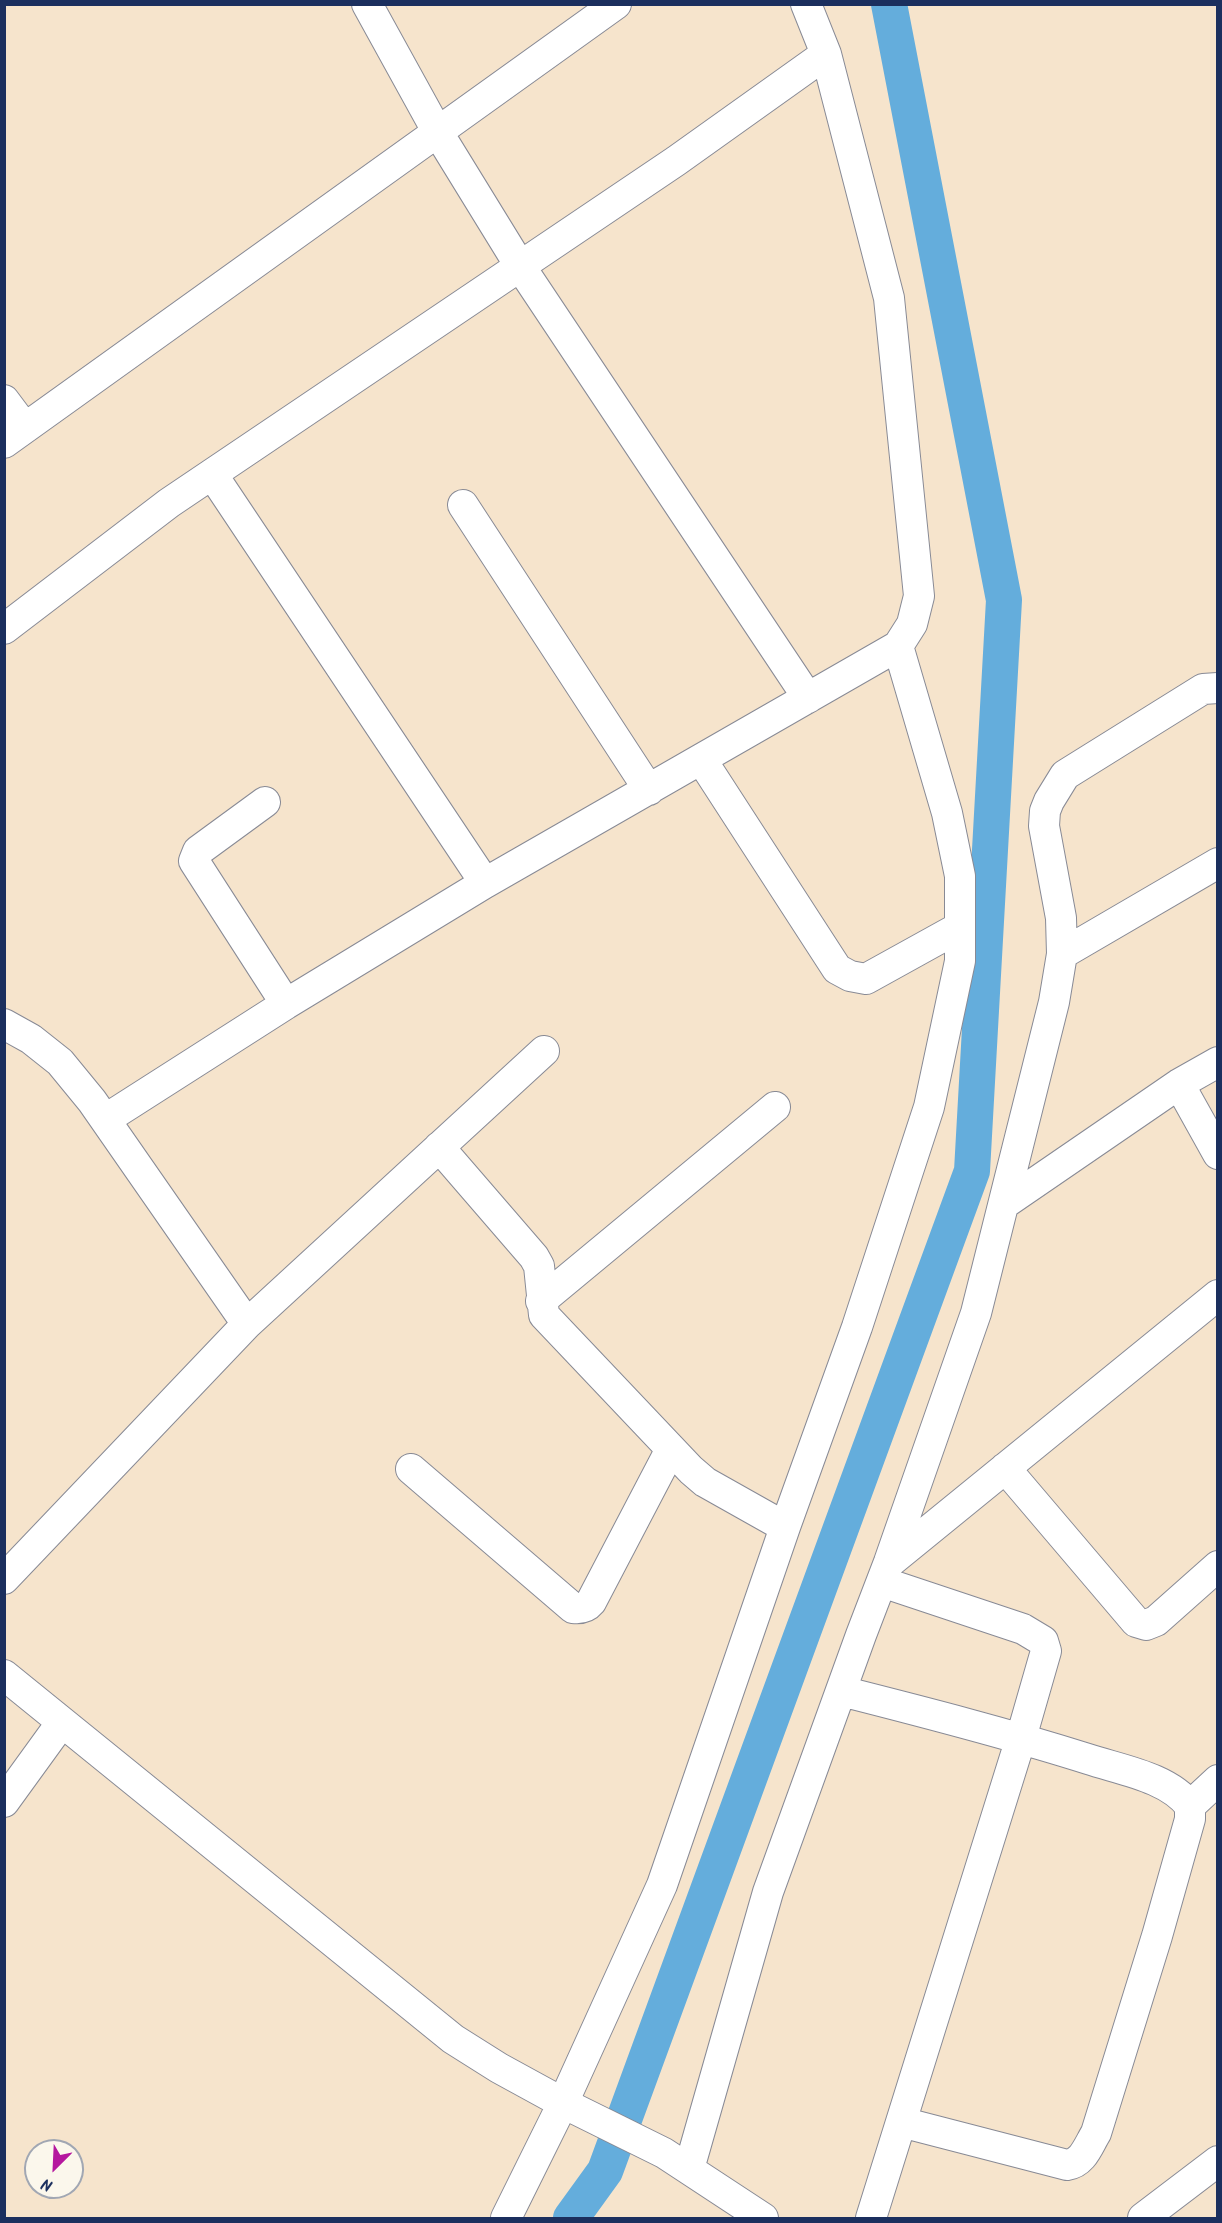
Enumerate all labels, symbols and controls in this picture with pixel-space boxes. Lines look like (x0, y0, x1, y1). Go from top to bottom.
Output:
north arrow (24, 2139, 84, 2199)
text: N (38, 2171, 57, 2198)

